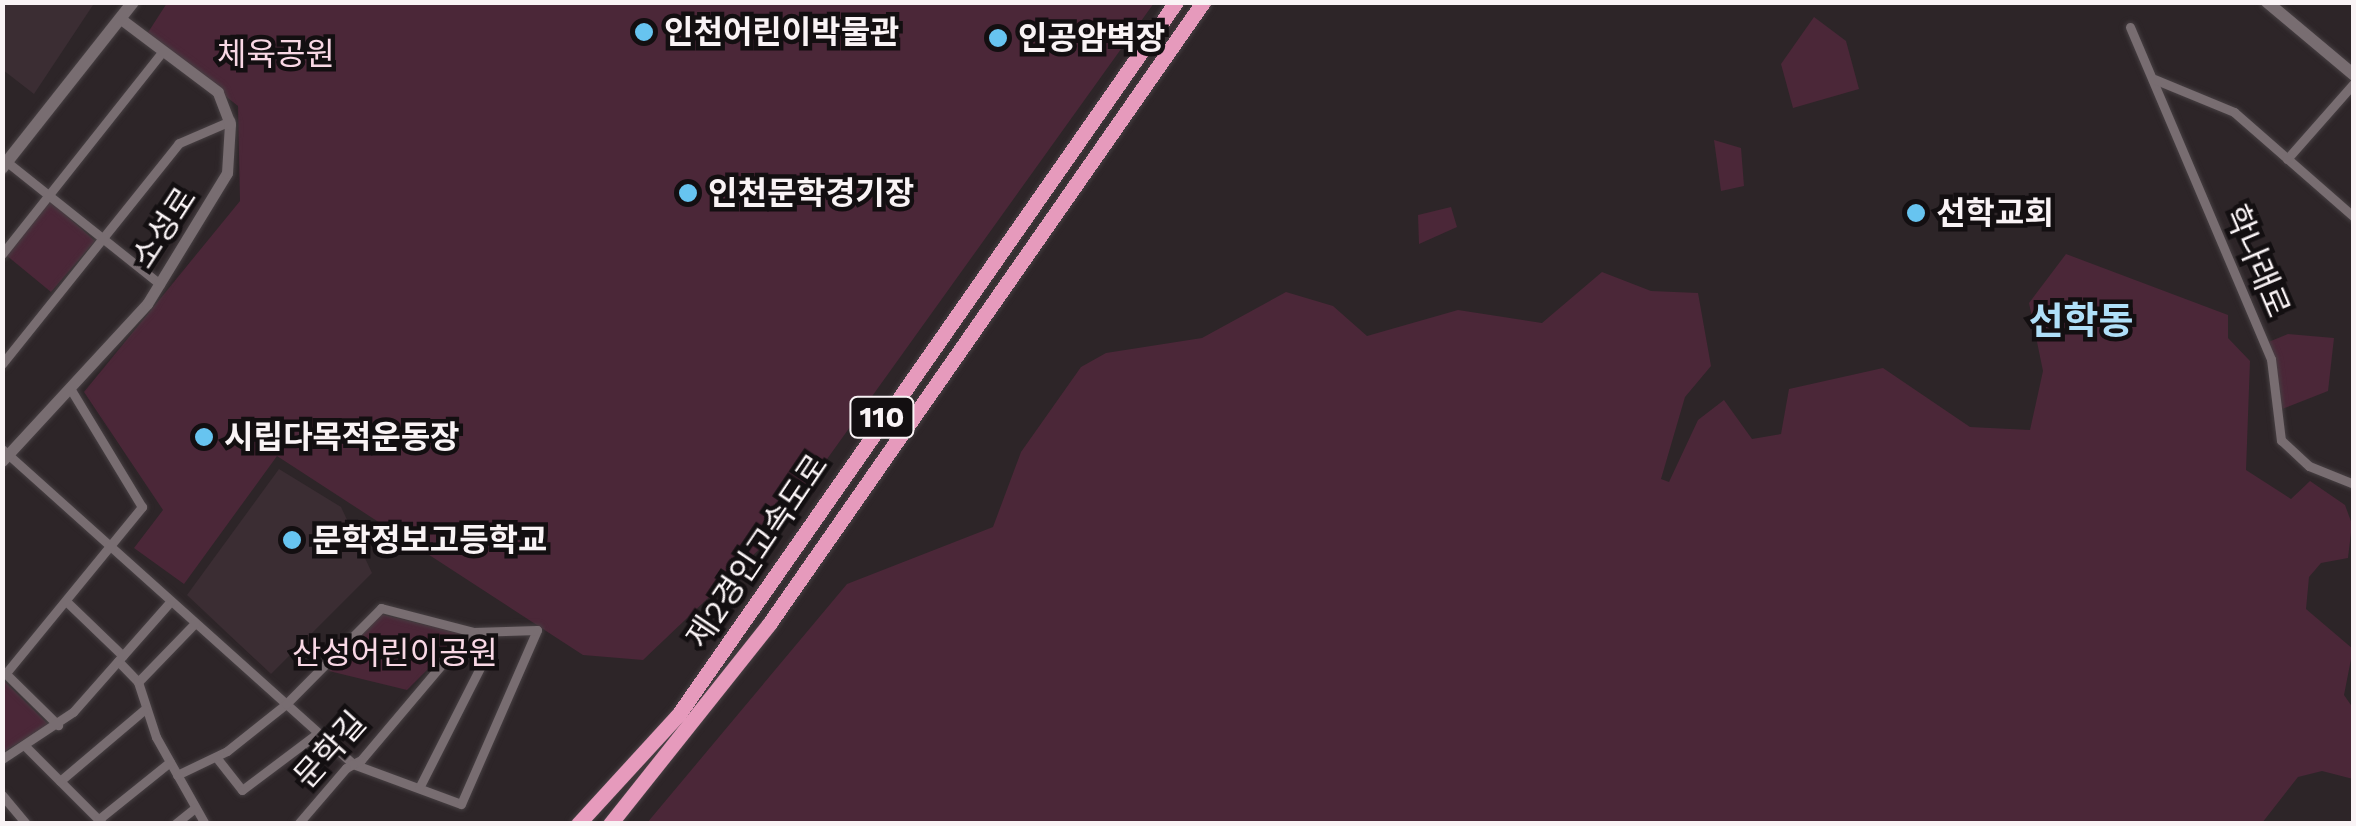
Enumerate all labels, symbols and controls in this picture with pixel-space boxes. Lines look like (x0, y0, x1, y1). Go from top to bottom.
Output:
place label: 인천어린이박물관 (664, 13, 900, 51)
place label: 인공암벽장 (1018, 19, 1165, 57)
marker: 인천어린이박물관 (633, 21, 655, 43)
marker: 인공암벽장 (987, 27, 1009, 49)
park label: 체육공원 (217, 35, 335, 73)
place label: 인천문학경기장 (708, 174, 914, 212)
street label: 소성로 (124, 181, 204, 275)
marker: 인천문학경기장 (677, 182, 699, 204)
place label: 선학교회 (1936, 194, 2054, 232)
street label: 학나래로 (2216, 199, 2298, 323)
marker: 선학교회 (1905, 202, 1927, 224)
district label: 선학동 (2029, 299, 2133, 345)
road number: 110 (847, 392, 917, 442)
place label: 시립다목적운동장 (224, 418, 460, 456)
marker: 시립다목적운동장 (193, 426, 215, 448)
street label: 제2경인고속도로 (678, 447, 836, 655)
place label: 문학정보고등학교 (312, 521, 548, 559)
marker: 문학정보고등학교 (281, 529, 303, 551)
park label: 산성어린이공원 (292, 634, 498, 672)
street label: 문학길 (286, 704, 374, 796)

